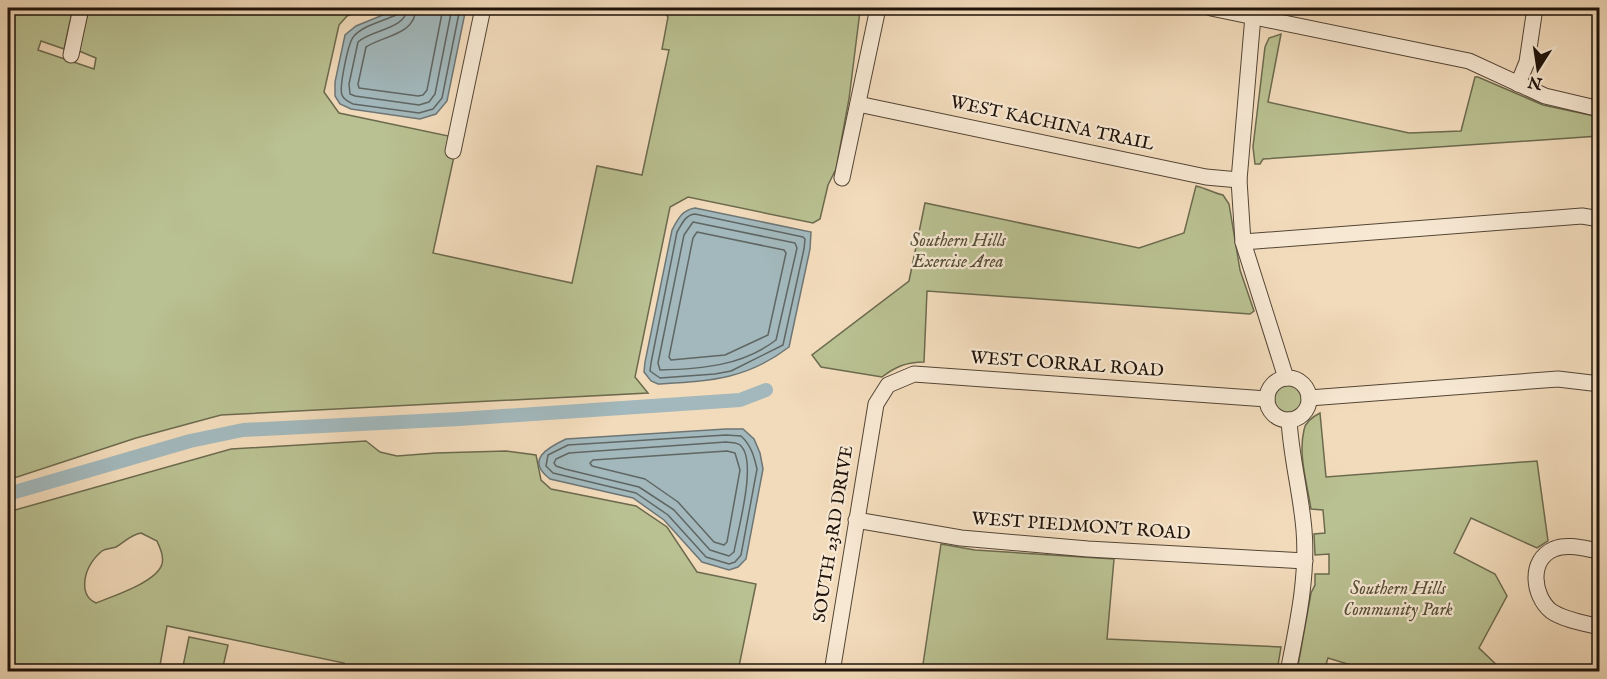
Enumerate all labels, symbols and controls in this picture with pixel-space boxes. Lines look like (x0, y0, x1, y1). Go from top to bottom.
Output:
north arrow (1508, 39, 1568, 99)
text: N (1526, 70, 1545, 93)
street label: WEST KACHINA TRAIL (948, 91, 1156, 157)
park label: Southern Hills Exercise Area (910, 230, 1007, 274)
street label: WEST CORRAL ROAD (969, 347, 1165, 383)
street label: SOUTH 23RD DRIVE (809, 444, 859, 624)
street label: WEST PIEDMONT ROAD (971, 508, 1191, 546)
park label: Southern Hills Community Park (1343, 578, 1453, 622)

